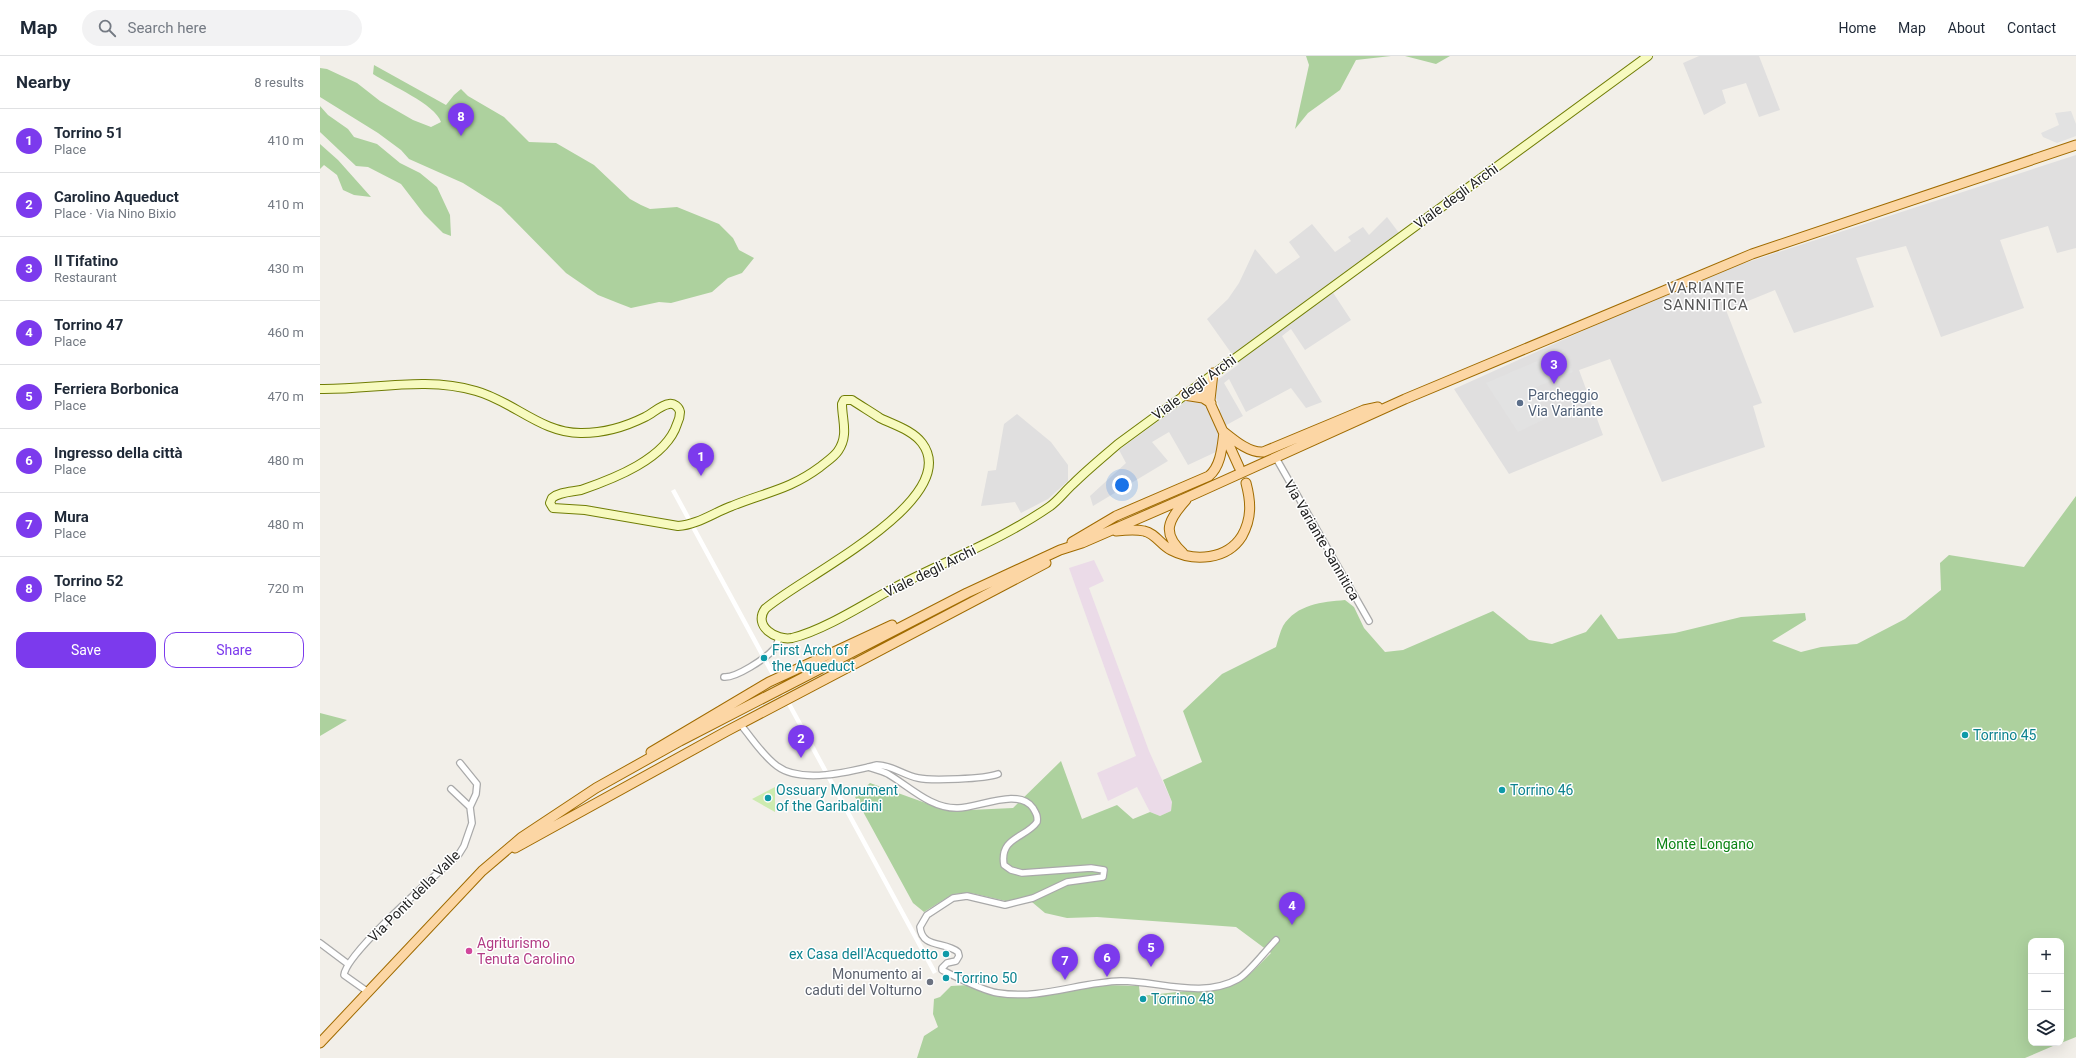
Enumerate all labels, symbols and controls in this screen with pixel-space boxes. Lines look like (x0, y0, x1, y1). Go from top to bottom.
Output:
search box (82, 10, 362, 46)
text: Map (20, 16, 58, 39)
icon: search (96, 17, 118, 39)
text: Search here (128, 19, 206, 37)
text: Home (1838, 20, 1876, 36)
text: Map (1898, 20, 1926, 36)
text: About (1948, 20, 1985, 36)
text: Contact (2007, 20, 2056, 36)
text: Nearby (16, 72, 71, 92)
text: 8 results (254, 75, 304, 90)
pin: 8 (448, 103, 474, 136)
text: Torrino 51 (54, 124, 123, 142)
text: 1 (25, 133, 33, 148)
text: 410 m (267, 133, 304, 148)
text: Place (54, 142, 86, 157)
street label: Viale degli Archi (1411, 160, 1501, 232)
text: Carolino Aqueduct (54, 188, 179, 206)
text: 2 (25, 197, 33, 212)
text: 410 m (267, 197, 304, 212)
text: Place · Via Nino Bixio (54, 206, 176, 221)
text: Il Tifatino (54, 252, 118, 270)
text: 3 (25, 261, 33, 276)
text: 430 m (267, 261, 304, 276)
text: Restaurant (54, 270, 117, 285)
district label: VARIANTE SANNITICA (1663, 279, 1749, 314)
text: Torrino 47 (54, 316, 123, 334)
text: 4 (25, 325, 33, 340)
text: 460 m (267, 325, 304, 340)
text: Place (54, 334, 86, 349)
street label: Viale degli Archi (1149, 351, 1239, 423)
pin: 3 (1541, 351, 1567, 384)
text: Ferriera Borbonica (54, 380, 179, 398)
place label: Parcheggio Via Variante (1528, 387, 1603, 419)
text: 5 (25, 389, 33, 404)
text: 470 m (267, 389, 304, 404)
text: Place (54, 398, 86, 413)
marker: Parcheggio Via Variante (1515, 398, 1525, 408)
pin: 1 (688, 443, 714, 476)
text: Ingresso della città (54, 444, 183, 462)
text: 6 (25, 453, 33, 468)
text: 480 m (267, 453, 304, 468)
text: Place (54, 462, 86, 477)
your location (1112, 475, 1132, 495)
street label: Via Variante Sannitica (1281, 477, 1363, 603)
text: Mura (54, 508, 89, 526)
text: 7 (25, 517, 33, 532)
text: 480 m (267, 517, 304, 532)
text: Place (54, 526, 86, 541)
street label: Viale degli Archi (882, 542, 978, 600)
text: Torrino 52 (54, 572, 123, 590)
text: 8 (25, 581, 33, 596)
text: 720 m (267, 581, 304, 596)
text: Place (54, 590, 86, 605)
button: Save (16, 632, 156, 668)
button: Share (164, 632, 304, 668)
place label: First Arch of the Aqueduct (772, 642, 855, 674)
marker: First Arch of the Aqueduct (759, 653, 769, 663)
pin: 2 (788, 725, 814, 758)
place label: Torrino 45 (1973, 727, 2037, 743)
marker: Torrino 45 (1960, 730, 1970, 740)
place label: Ossuary Monument of the Garibaldini (776, 782, 898, 814)
place label: Torrino 46 (1510, 782, 1574, 798)
marker: Torrino 46 (1497, 785, 1507, 795)
marker: Ossuary Monument of the Garibaldini (763, 793, 773, 803)
park label: Monte Longano (1656, 836, 1754, 852)
street label: Via Ponti della Valle (365, 847, 463, 945)
pin: 4 (1279, 892, 1305, 925)
pin: 5 (1138, 934, 1164, 967)
place label: Agriturismo Tenuta Carolino (477, 935, 575, 967)
map controls (2028, 938, 2064, 1046)
button: + (2028, 938, 2064, 974)
pin: 6 (1094, 944, 1120, 977)
marker: Agriturismo Tenuta Carolino (464, 946, 474, 956)
place label: ex Casa dell'Acquedotto (789, 946, 938, 962)
pin: 7 (1052, 947, 1078, 980)
marker: ex Casa dell'Acquedotto (941, 949, 951, 959)
place label: Monumento ai caduti del Volturno (805, 966, 922, 998)
place label: Torrino 50 (954, 970, 1018, 986)
marker: Torrino 50 (941, 973, 951, 983)
button: − (2028, 974, 2064, 1010)
marker: Monumento ai caduti del Volturno (925, 977, 935, 987)
place label: Torrino 48 (1151, 991, 1215, 1007)
marker: Torrino 48 (1138, 994, 1148, 1004)
button: layers (2028, 1010, 2064, 1046)

